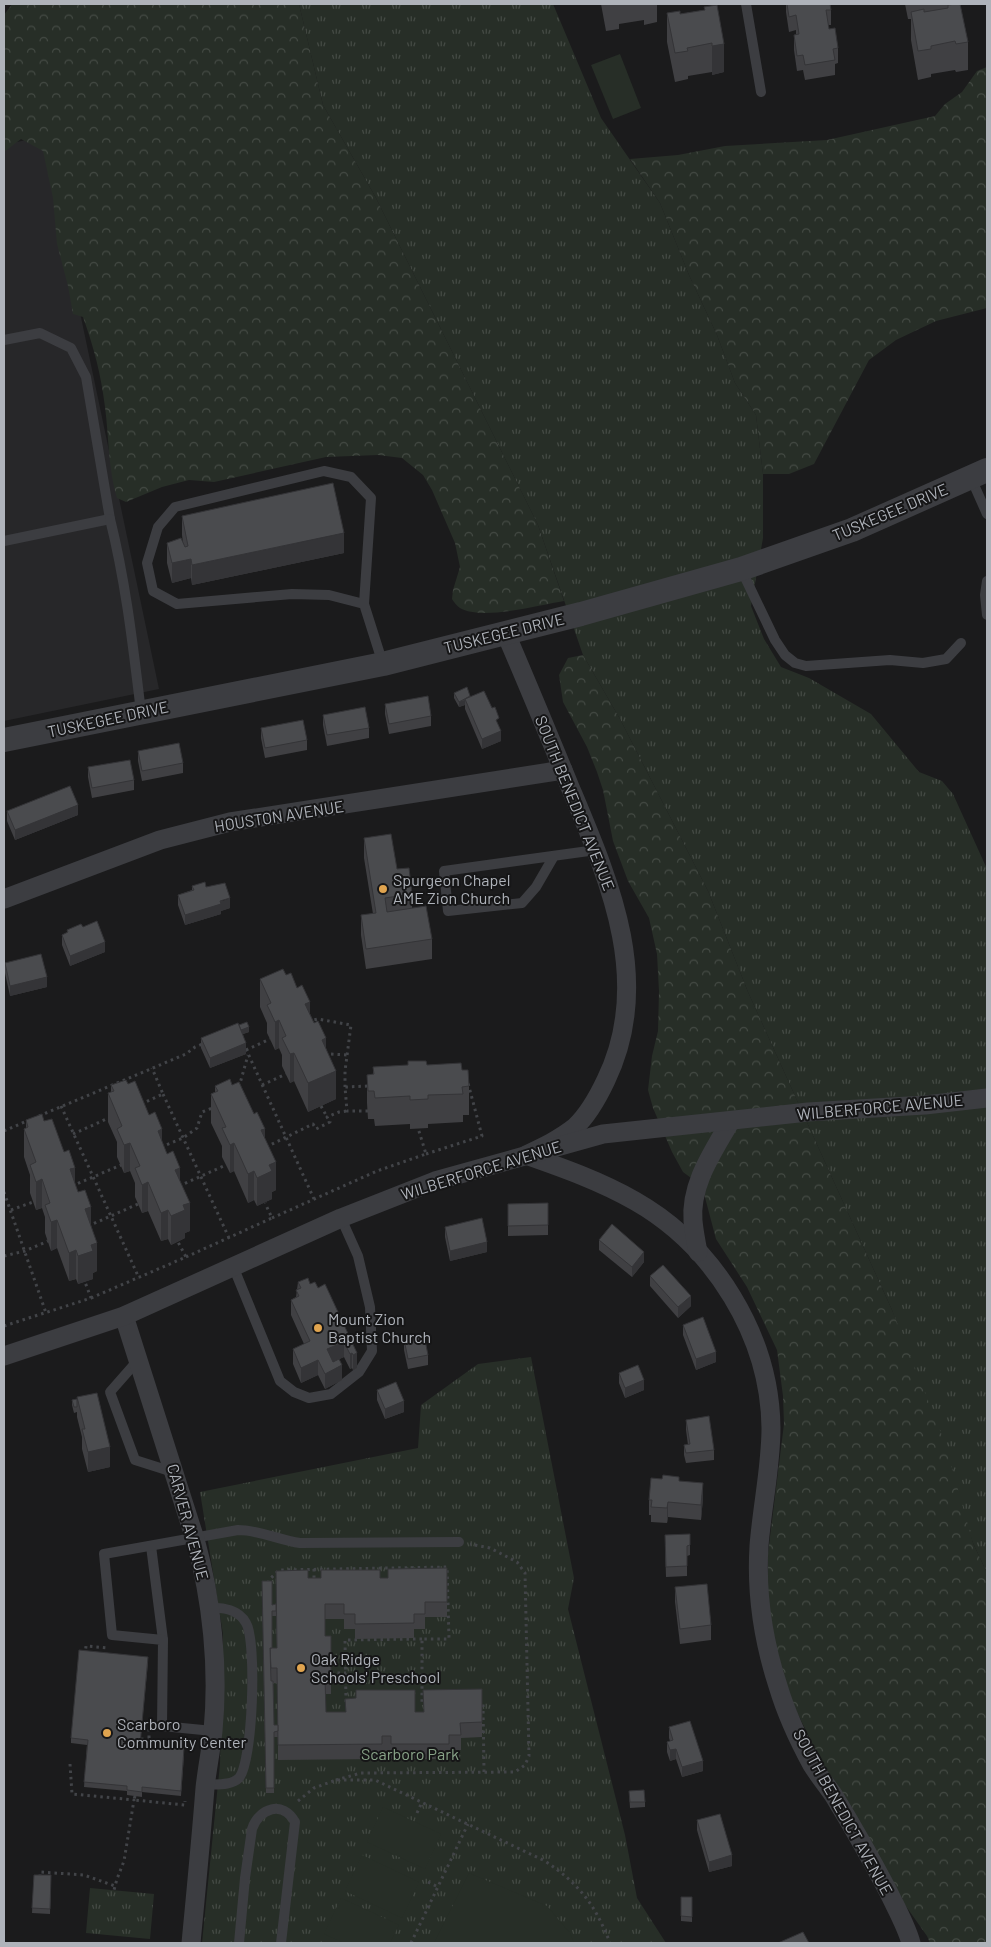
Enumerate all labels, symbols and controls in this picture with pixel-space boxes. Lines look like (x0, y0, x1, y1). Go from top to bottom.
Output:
street label: TUSKEGEE DRIVE (829, 479, 950, 544)
street label: TUSKEGEE DRIVE (442, 608, 566, 657)
street label: TUSKEGEE DRIVE (46, 696, 170, 741)
street label: SOUTH BENEDICT AVENUE (532, 713, 619, 893)
street label: HOUSTON AVENUE (213, 796, 345, 835)
place label: Spurgeon Chapel AME Zion Church (393, 870, 510, 907)
marker: Spurgeon Chapel AME Zion Church (377, 883, 389, 895)
street label: WILBERFORCE AVENUE (796, 1090, 964, 1123)
street label: WILBERFORCE AVENUE (398, 1136, 563, 1203)
place label: Mount Zion Baptist Church (328, 1309, 431, 1346)
marker: Mount Zion Baptist Church (312, 1322, 324, 1334)
street label: CARVER AVENUE (164, 1462, 213, 1582)
place label: Oak Ridge Schools' Preschool (311, 1649, 440, 1686)
marker: Oak Ridge Schools' Preschool (295, 1662, 307, 1674)
place label: Scarboro Community Center (117, 1714, 247, 1751)
street label: SOUTH BENEDICT AVENUE (790, 1725, 897, 1898)
marker: Scarboro Community Center (101, 1727, 113, 1739)
park label: Scarboro Park (361, 1744, 459, 1763)

